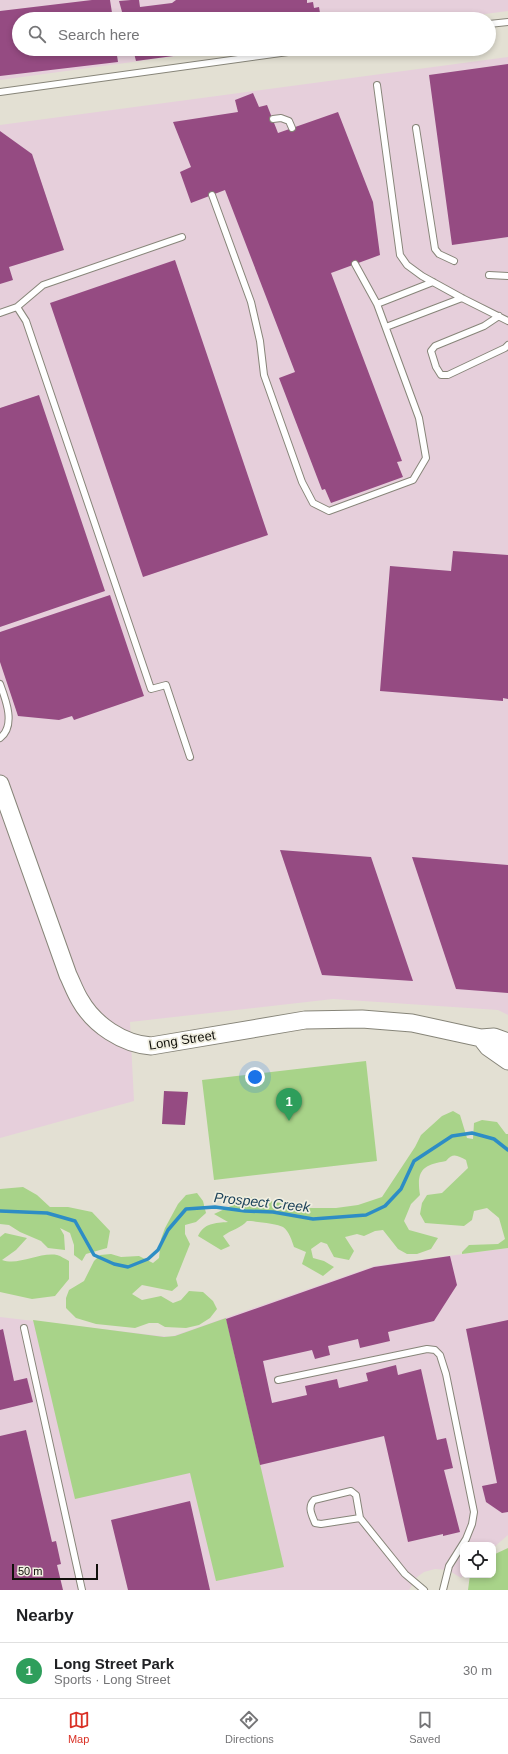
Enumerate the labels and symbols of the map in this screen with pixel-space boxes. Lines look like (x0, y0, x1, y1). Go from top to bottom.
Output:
street label: Long Street (148, 1027, 217, 1053)
your location (245, 1067, 265, 1087)
pin: 1 (276, 1088, 302, 1121)
water label: Prospect Creek (213, 1189, 312, 1215)
scale bar (12, 1562, 98, 1581)

